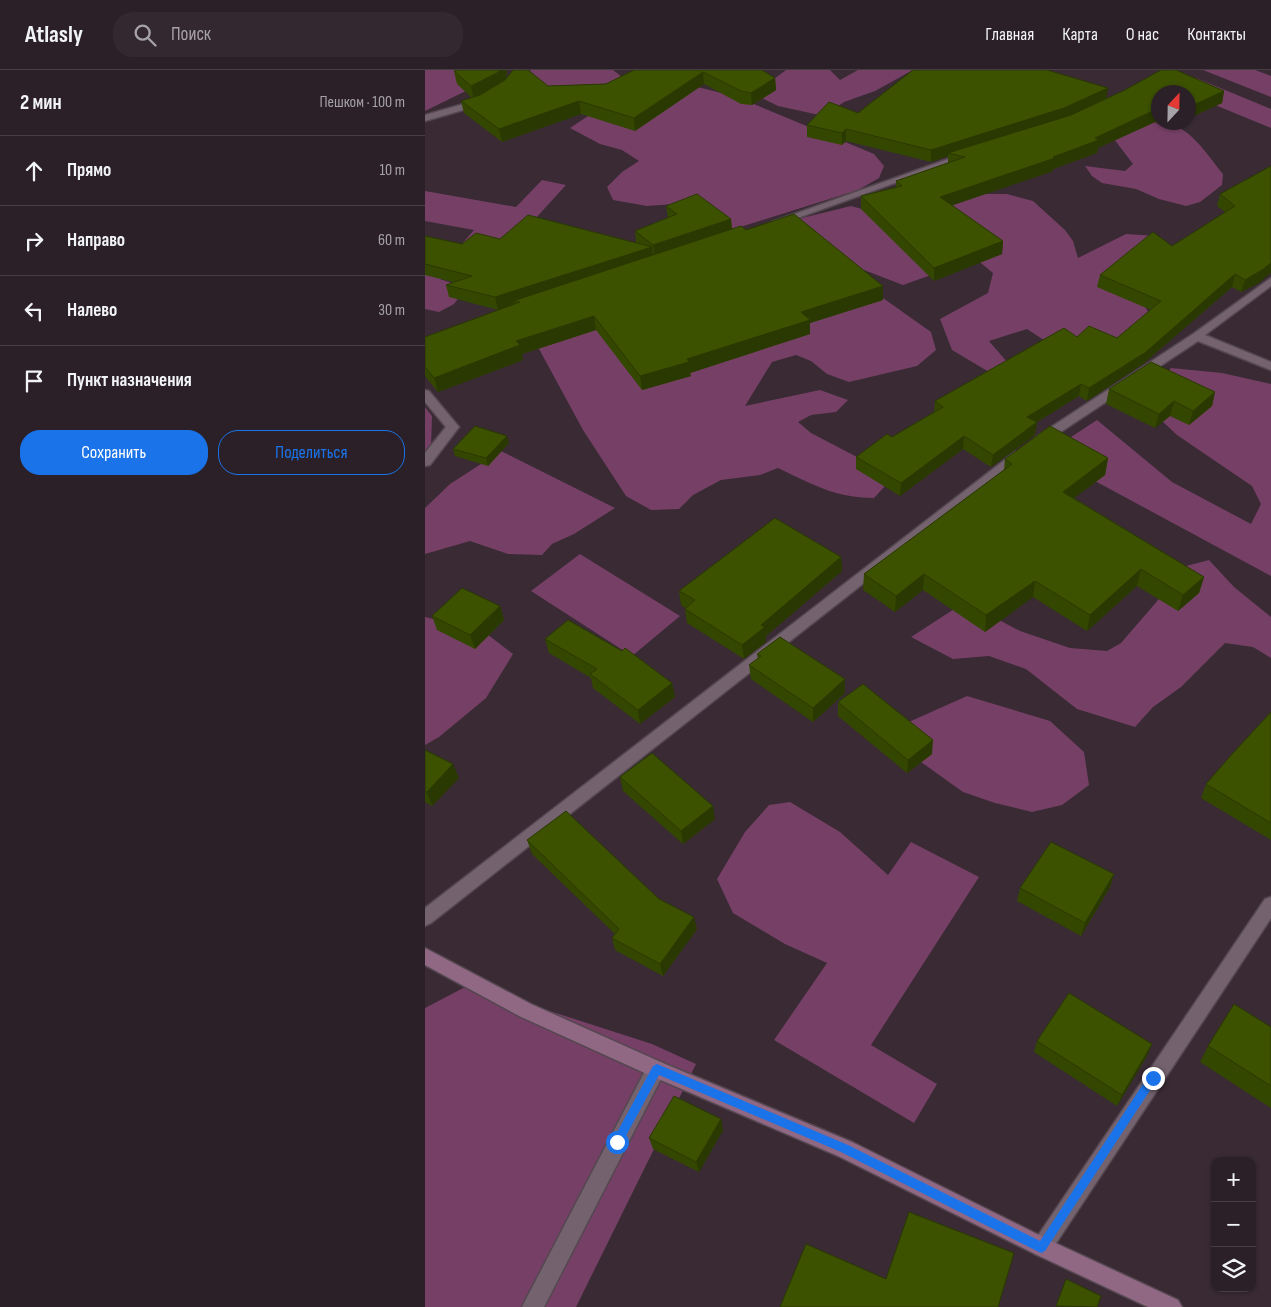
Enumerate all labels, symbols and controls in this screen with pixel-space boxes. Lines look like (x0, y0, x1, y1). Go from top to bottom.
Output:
search box (113, 12, 463, 57)
text: Atlasly (25, 20, 83, 49)
icon: search (131, 21, 159, 49)
text: Поиск (171, 23, 211, 46)
text: Главная (985, 24, 1034, 45)
text: Карта (1062, 24, 1098, 45)
text: О нас (1126, 24, 1159, 45)
text: Контакты (1187, 24, 1246, 45)
north arrow (1151, 85, 1196, 130)
text: 2 мин (20, 90, 62, 115)
text: Пешком · 100 m (319, 93, 405, 112)
icon: ahead (20, 157, 48, 185)
text: Прямо (67, 159, 111, 182)
text: 10 m (379, 161, 405, 180)
icon: right (20, 227, 48, 255)
text: Направо (67, 229, 125, 252)
text: 60 m (378, 231, 405, 250)
icon: left (20, 297, 48, 325)
text: Налево (67, 299, 117, 322)
text: 30 m (378, 301, 405, 320)
icon: arrive (20, 367, 48, 395)
text: Пункт назначения (67, 369, 192, 392)
button: Сохранить (20, 430, 208, 475)
button: Поделиться (218, 430, 405, 475)
route end (1142, 1067, 1165, 1090)
route start (606, 1131, 629, 1154)
map controls (1211, 1157, 1256, 1292)
button: + (1211, 1157, 1256, 1202)
button: − (1211, 1202, 1256, 1247)
button: layers (1211, 1247, 1256, 1292)

